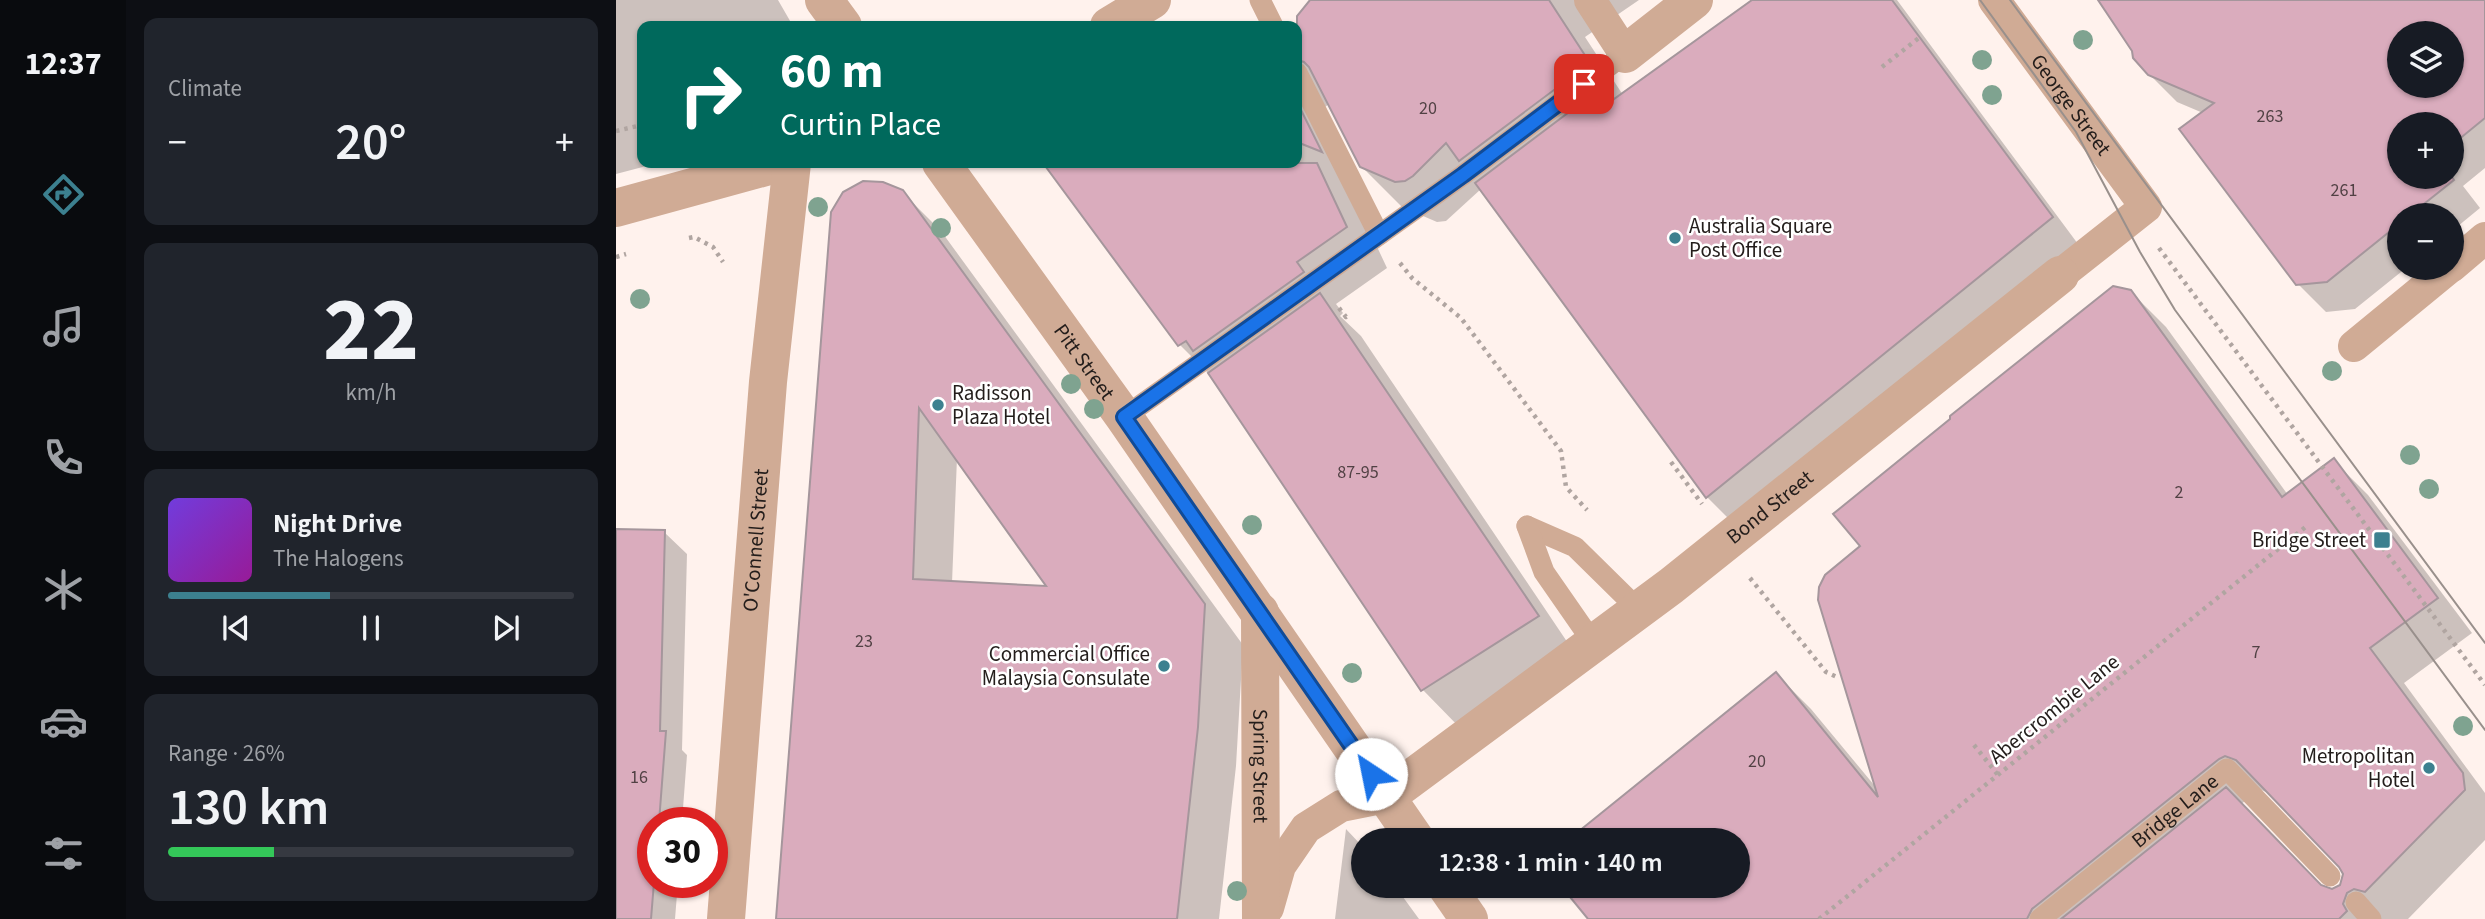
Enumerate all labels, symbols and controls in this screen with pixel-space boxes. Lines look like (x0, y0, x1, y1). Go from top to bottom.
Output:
map controls (2387, 21, 2464, 280)
button: layers (2387, 21, 2464, 98)
text: 60 m (780, 37, 884, 107)
text: 12:37 (24, 41, 102, 87)
street label: George Street (2024, 48, 2118, 162)
icon: right (665, 49, 756, 140)
pin (1554, 54, 1614, 114)
icon: arrive (1565, 65, 1603, 103)
text: Climate (168, 72, 242, 105)
house number: 20 (1419, 96, 1437, 121)
text: Curtin Place (780, 102, 941, 148)
house number: 263 (2257, 104, 2283, 129)
text: 20° (335, 106, 407, 180)
button: + (2387, 112, 2464, 189)
text: − (168, 116, 187, 170)
text: + (555, 116, 574, 170)
icon: directions (39, 170, 88, 219)
house number: 261 (2331, 178, 2357, 203)
button: − (2387, 203, 2464, 280)
place label: Australia Square Post Office (1689, 211, 1832, 265)
marker: Australia Square Post Office (1667, 230, 1683, 246)
text: 22 (323, 266, 419, 395)
icon: music (39, 302, 88, 351)
street label: Pitt Street (1046, 317, 1122, 406)
text: km/h (345, 376, 397, 409)
place label: Radisson Plaza Hotel (952, 378, 1050, 432)
marker: Radisson Plaza Hotel (930, 397, 946, 413)
icon: phone (39, 433, 88, 482)
house number: 87-95 (1337, 460, 1379, 485)
street label: Bond Street (1720, 463, 1820, 551)
street label: O'Connell Street (735, 467, 776, 613)
house number: 2 (2175, 480, 2184, 505)
text: Night Drive (273, 505, 402, 542)
place label: Bridge Street (2252, 525, 2366, 555)
marker: Bridge Street (2372, 530, 2392, 550)
text: The Halogens (273, 542, 404, 575)
icon: climate (39, 565, 88, 614)
icon: previous (217, 609, 255, 647)
icon: pause (352, 609, 390, 647)
icon: next (487, 609, 525, 647)
house number: 23 (855, 629, 873, 654)
place label: Commercial Office Malaysia Consulate (982, 639, 1150, 693)
house number: 7 (2252, 640, 2261, 665)
street label: Abercrombie Lane (1982, 647, 2126, 771)
marker: Commercial Office Malaysia Consulate (1156, 658, 1172, 674)
icon: car (39, 697, 88, 746)
street label: Spring Street (1245, 709, 1276, 823)
text: Range · 26% (168, 737, 285, 770)
position arrow (1334, 737, 1408, 811)
place label: Metropolitan Hotel (2302, 741, 2415, 795)
house number: 20 (1748, 749, 1766, 774)
marker: Metropolitan Hotel (2421, 760, 2437, 776)
house number: 16 (630, 765, 648, 790)
street label: Bridge Lane (2125, 766, 2225, 855)
text: 130 km (168, 771, 329, 845)
speed limit sign: 30 (637, 807, 728, 898)
icon: filters (39, 829, 88, 878)
text: 12:38 · 1 min · 140 m (1438, 844, 1663, 881)

